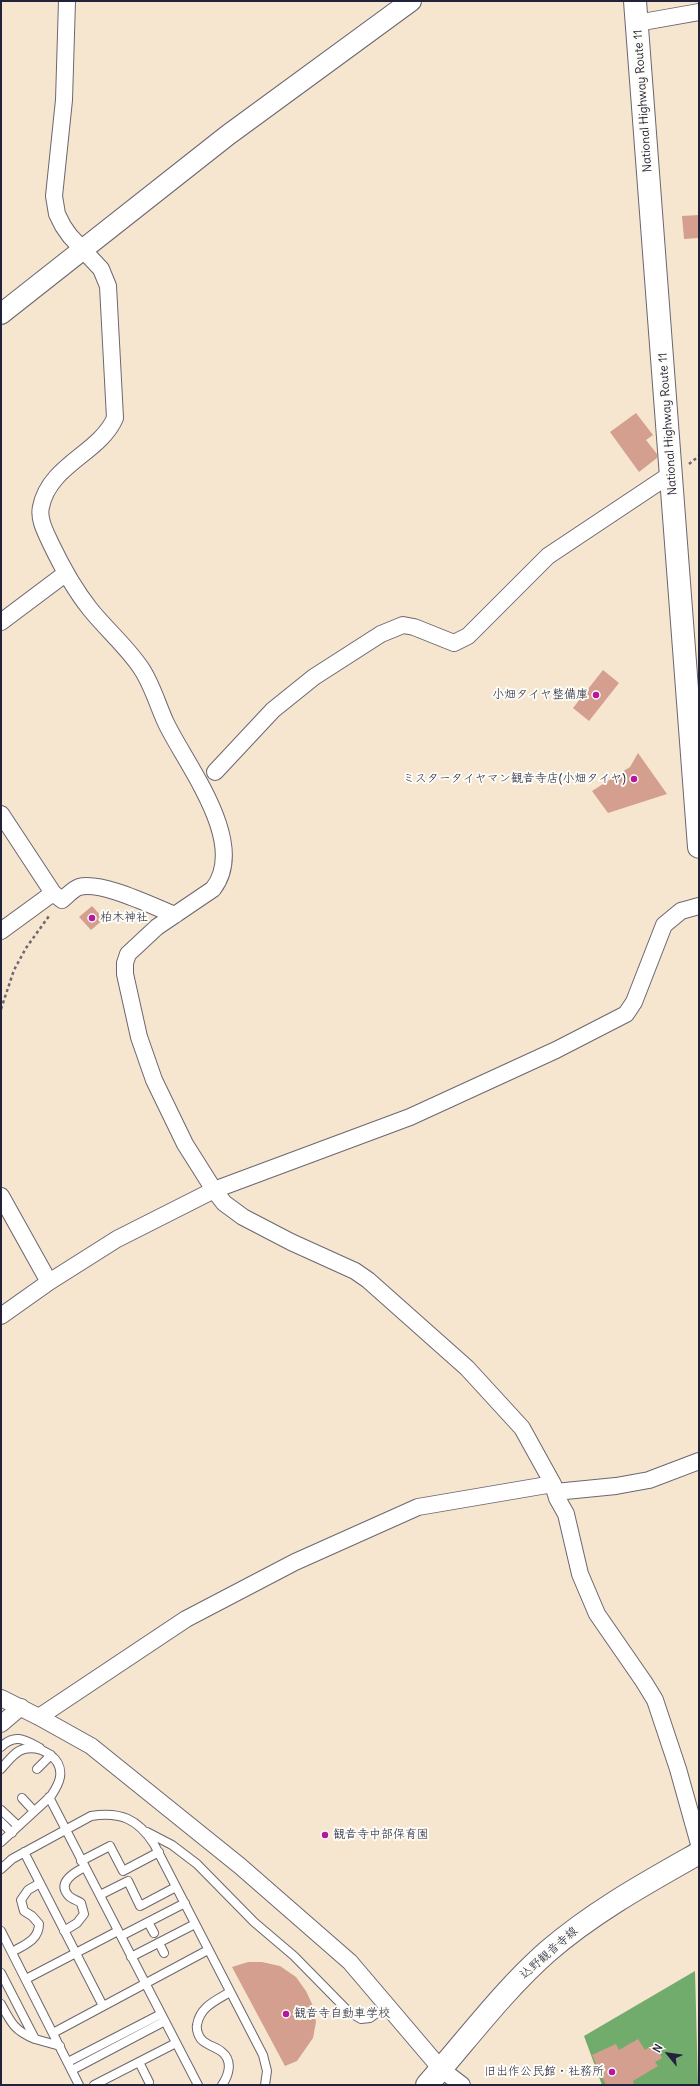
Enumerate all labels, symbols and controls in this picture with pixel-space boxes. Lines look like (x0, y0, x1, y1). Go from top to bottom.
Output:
street label: National Highway Route 11 (631, 29, 655, 173)
street label: National Highway Route 11 (656, 352, 680, 496)
place label: 小畑タイヤ整備庫 (492, 688, 588, 702)
marker: 小畑タイヤ整備庫 (591, 690, 601, 700)
place label: ミスタータイヤマン観音寺店(小畑タイヤ) (403, 772, 626, 786)
marker: ミスタータイヤマン観音寺店(小畑タイヤ) (629, 774, 639, 784)
place label: 柏木神社 (100, 911, 148, 925)
marker: 柏木神社 (87, 913, 97, 923)
place label: 観音寺中部保育園 (333, 1828, 429, 1842)
marker: 観音寺中部保育園 (320, 1830, 330, 1840)
street label: 込野観音寺線 (517, 1924, 581, 1982)
place label: 観音寺自動車学校 (294, 2007, 390, 2021)
marker: 観音寺自動車学校 (281, 2009, 291, 2019)
north arrow (648, 2034, 688, 2074)
text: N (650, 2041, 665, 2055)
place label: 旧出作公民館・社務所 (484, 2065, 604, 2079)
marker: 旧出作公民館・社務所 (607, 2067, 617, 2077)

